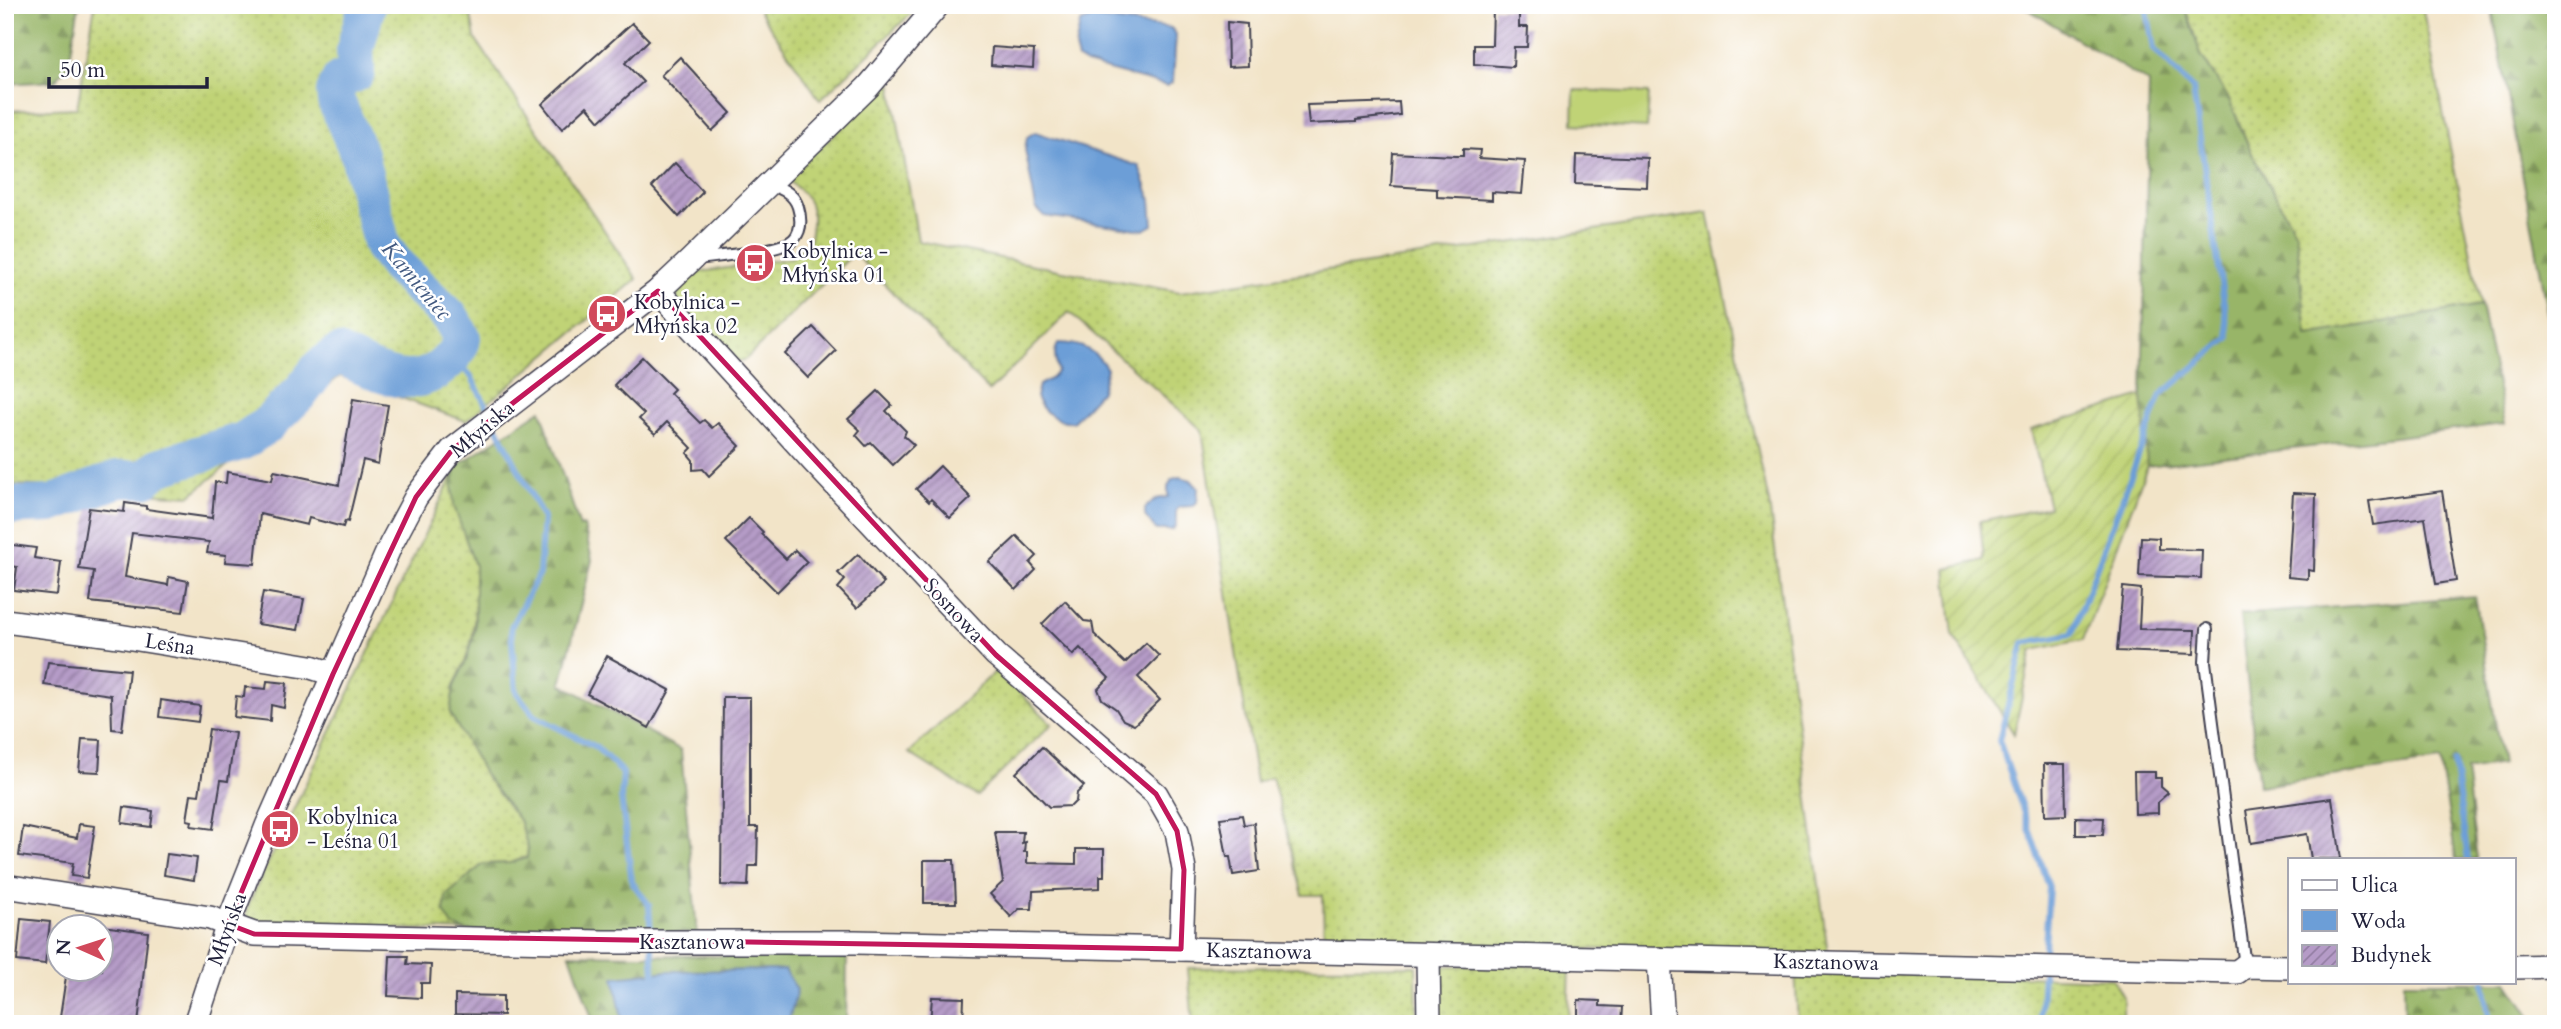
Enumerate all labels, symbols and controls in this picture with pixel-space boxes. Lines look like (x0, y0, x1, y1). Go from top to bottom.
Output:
scale bar (49, 46, 206, 90)
text: 50 m (60, 56, 105, 85)
water label: Kamieniec (374, 234, 459, 327)
place label: Kobylnica - Młyńska 01 (782, 237, 888, 290)
bus stop icon: Kobylnica - Młyńska 01 (734, 242, 776, 284)
place label: Kobylnica - Młyńska 02 (634, 288, 740, 341)
bus stop icon: Kobylnica - Młyńska 02 (586, 293, 628, 335)
street label: Młyńska (444, 394, 521, 465)
street label: Sosnowa (916, 572, 991, 649)
street label: Leśna (143, 626, 197, 663)
place label: Kobylnica - Leśna 01 (307, 803, 399, 856)
bus stop icon: Kobylnica - Leśna 01 (259, 808, 301, 850)
legend (2288, 858, 2516, 984)
text: Ulica (2351, 871, 2398, 900)
street label: Młyńska (201, 888, 254, 970)
text: Woda (2350, 907, 2406, 936)
north arrow (46, 914, 116, 984)
street label: Kasztanowa (639, 928, 745, 957)
street label: Kasztanowa (1206, 936, 1312, 967)
text: N (51, 938, 77, 956)
text: Budynek (2351, 941, 2433, 970)
street label: Kasztanowa (1773, 947, 1879, 978)

